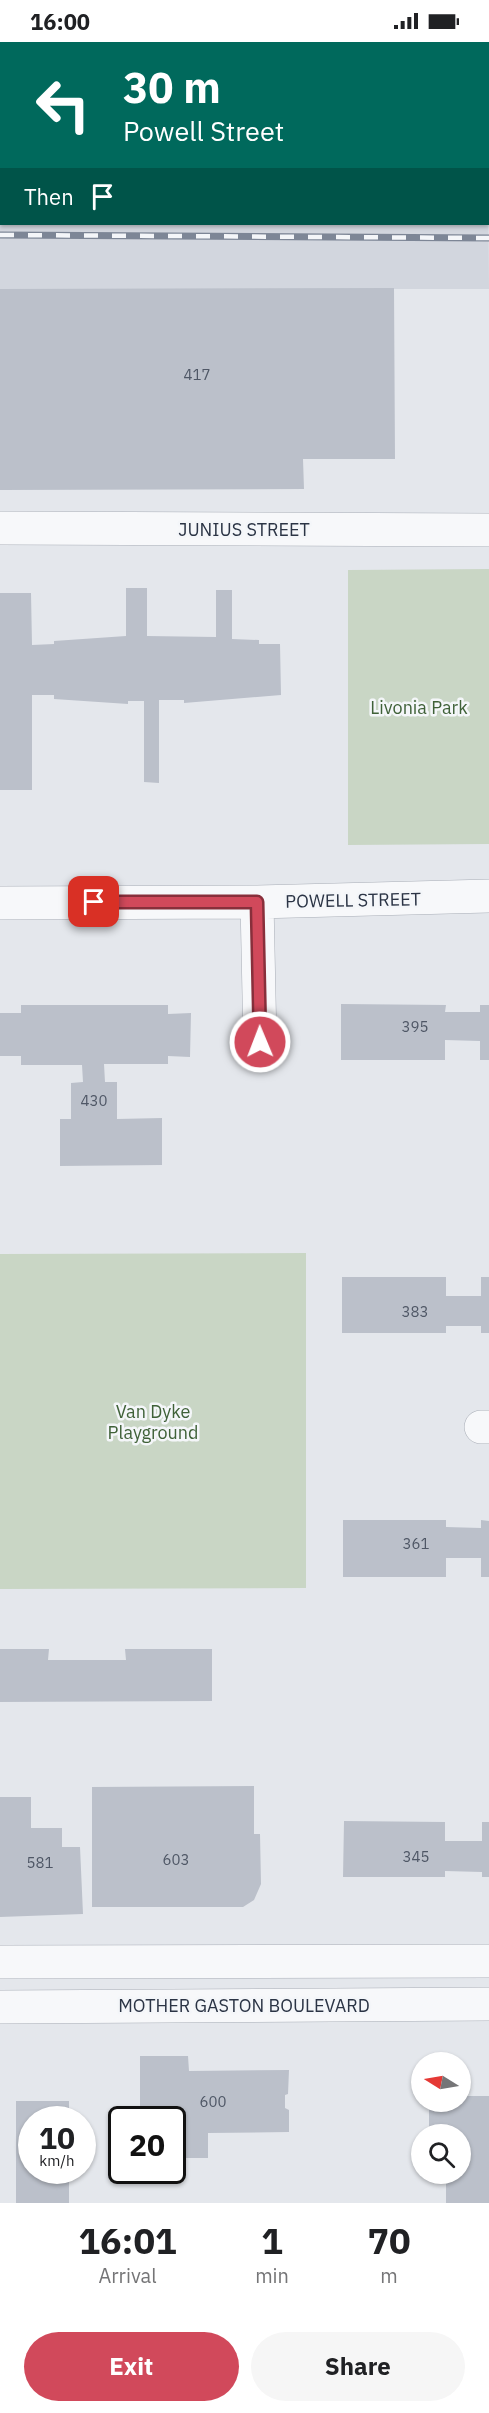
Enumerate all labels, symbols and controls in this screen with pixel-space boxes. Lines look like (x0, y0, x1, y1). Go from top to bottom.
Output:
text: 16:00 (30, 7, 90, 36)
text: 30 m (123, 60, 221, 115)
icon: left (24, 66, 102, 144)
text: Powell Street (123, 113, 284, 148)
icon: arrive (86, 180, 119, 213)
text: Then (24, 182, 74, 211)
house number: 417 (183, 365, 211, 384)
street label: JUNIUS STREET (178, 518, 310, 541)
park label: Livonia Park (370, 696, 468, 719)
pin (68, 876, 119, 927)
icon: arrive (77, 885, 110, 918)
street label: POWELL STREET (285, 887, 421, 913)
position arrow (228, 1010, 292, 1074)
house number: 395 (401, 1017, 429, 1036)
house number: 430 (80, 1091, 108, 1110)
house number: 383 (401, 1302, 429, 1321)
park label: Van Dyke Playground (108, 1400, 198, 1444)
house number: 361 (402, 1534, 430, 1553)
house number: 345 (402, 1847, 430, 1866)
house number: 603 (162, 1850, 190, 1869)
house number: 581 (26, 1853, 54, 1872)
street label: MOTHER GASTON BOULEVARD (118, 1994, 370, 2017)
north arrow (411, 2052, 471, 2112)
map controls (411, 2052, 471, 2184)
house number: 600 (199, 2092, 227, 2111)
speed limit sign: 20 (108, 2106, 186, 2184)
text: 10 (39, 2118, 75, 2157)
button: search (411, 2124, 471, 2184)
text: km/h (39, 2151, 75, 2170)
text: 16:01 (78, 2217, 177, 2264)
text: 1 (261, 2217, 283, 2264)
text: 70 (367, 2217, 411, 2264)
text: Arrival (98, 2262, 157, 2289)
text: min (255, 2262, 289, 2289)
text: m (380, 2262, 398, 2289)
button: Exit (24, 2332, 239, 2401)
button: Share (251, 2332, 465, 2401)

